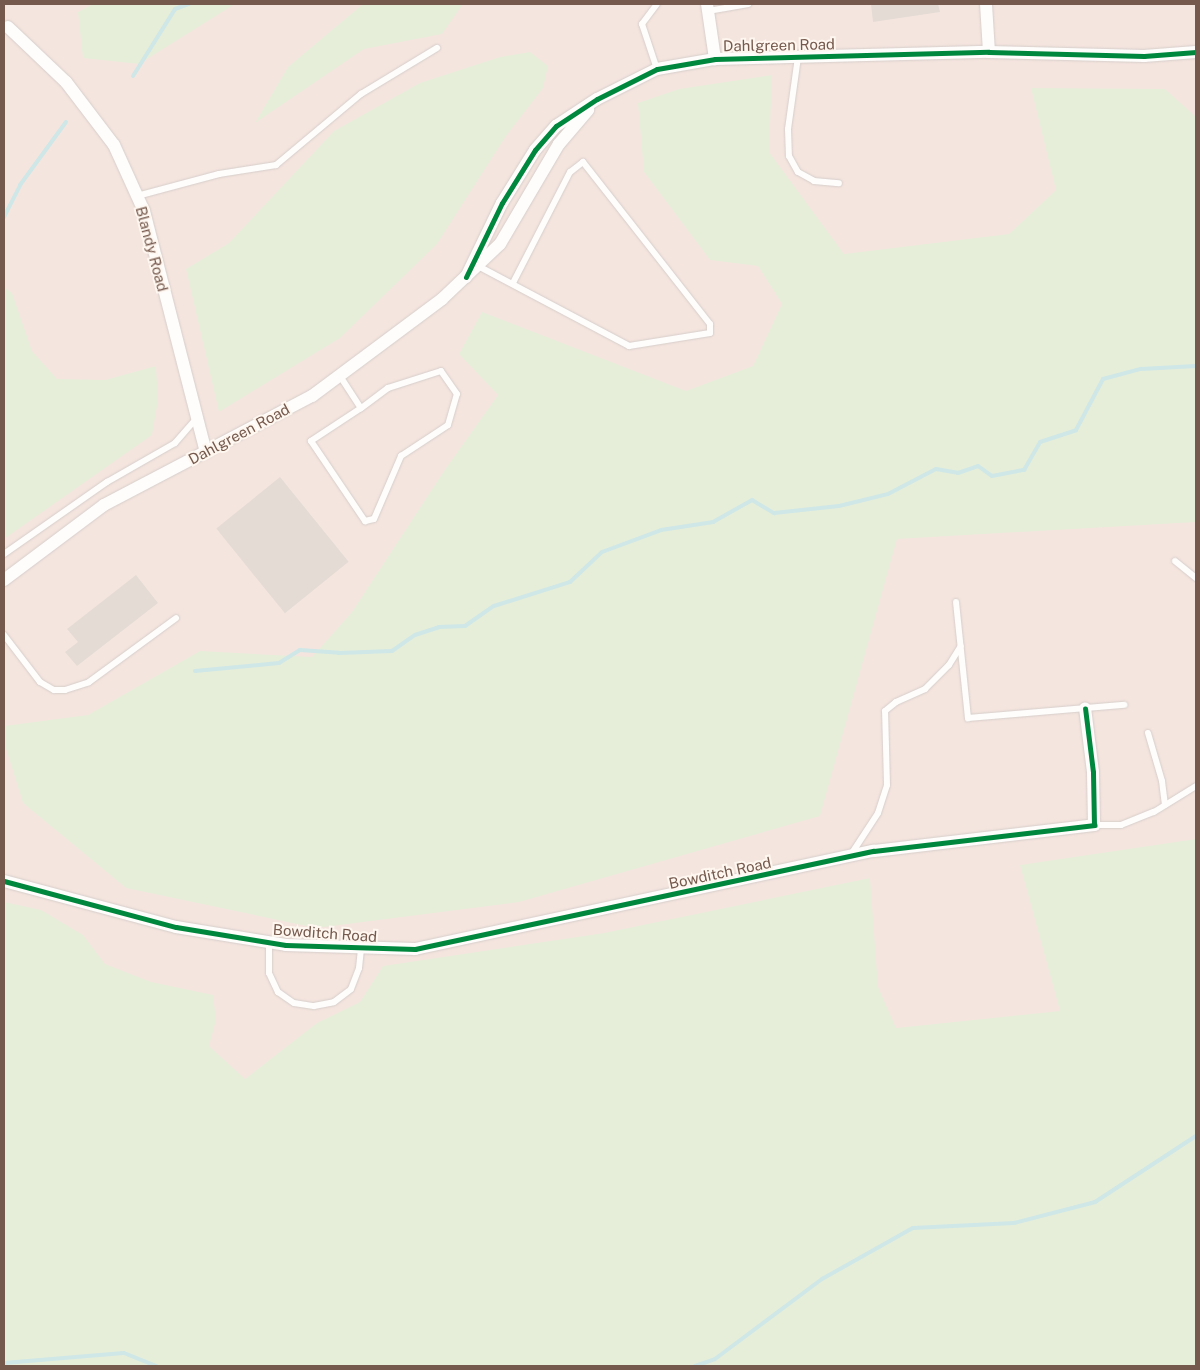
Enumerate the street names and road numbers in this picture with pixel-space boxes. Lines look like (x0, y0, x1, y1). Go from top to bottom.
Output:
street label: Dahlgreen Road (723, 35, 835, 55)
street label: Blandy Road (132, 204, 172, 294)
street label: Dahlgreen Road (185, 400, 293, 468)
street label: Bowditch Road (667, 853, 773, 893)
street label: Bowditch Road (272, 920, 378, 946)

